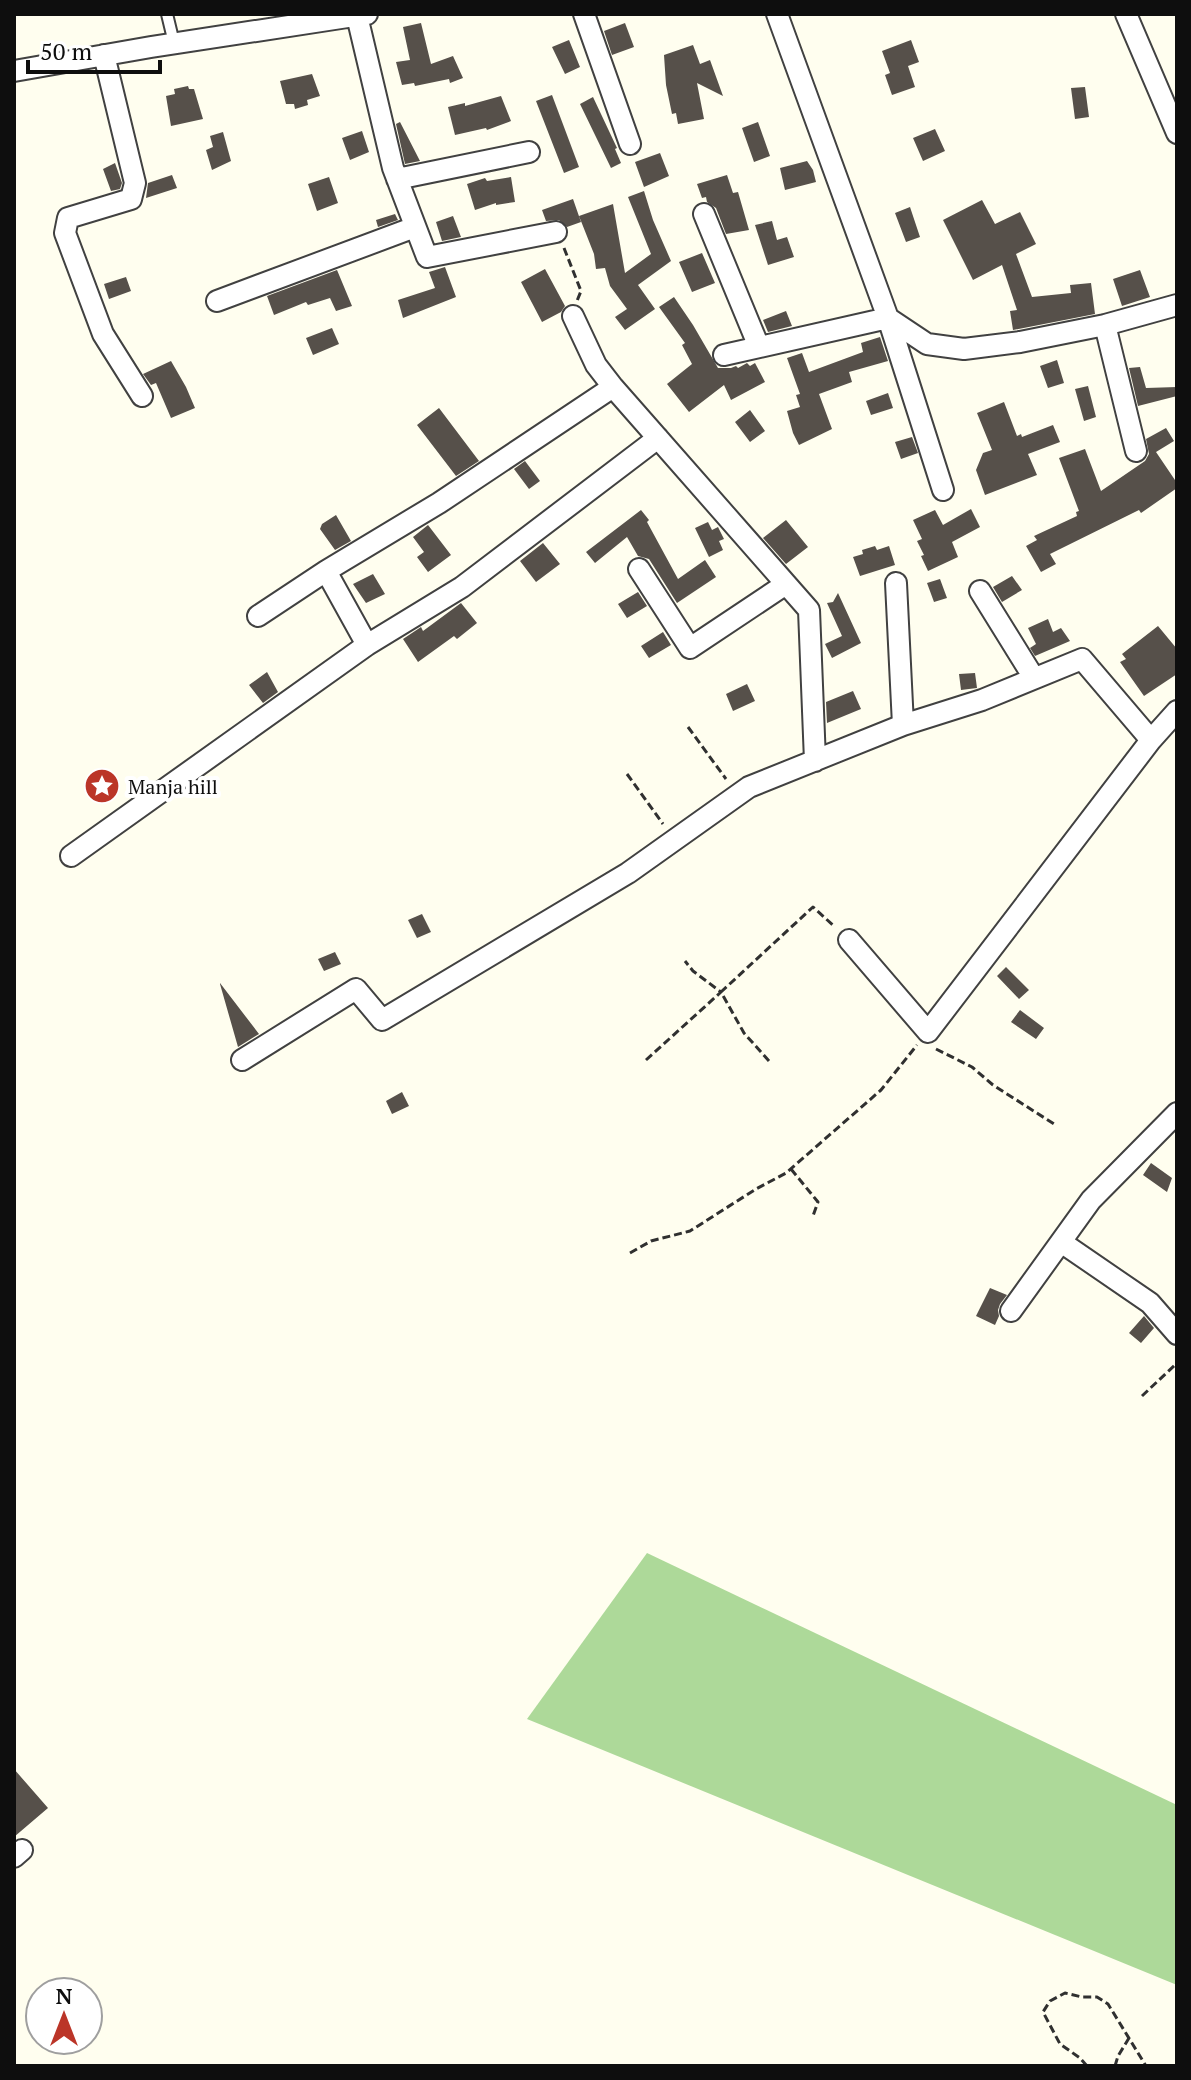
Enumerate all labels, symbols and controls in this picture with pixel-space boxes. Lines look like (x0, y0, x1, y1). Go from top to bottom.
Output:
scale bar (28, 24, 160, 74)
text: 50 m (40, 35, 92, 67)
place icon: Manja hill (83, 767, 121, 805)
place label: Manja hill (128, 773, 218, 800)
north arrow (24, 1976, 104, 2056)
text: N (56, 1981, 73, 2010)

